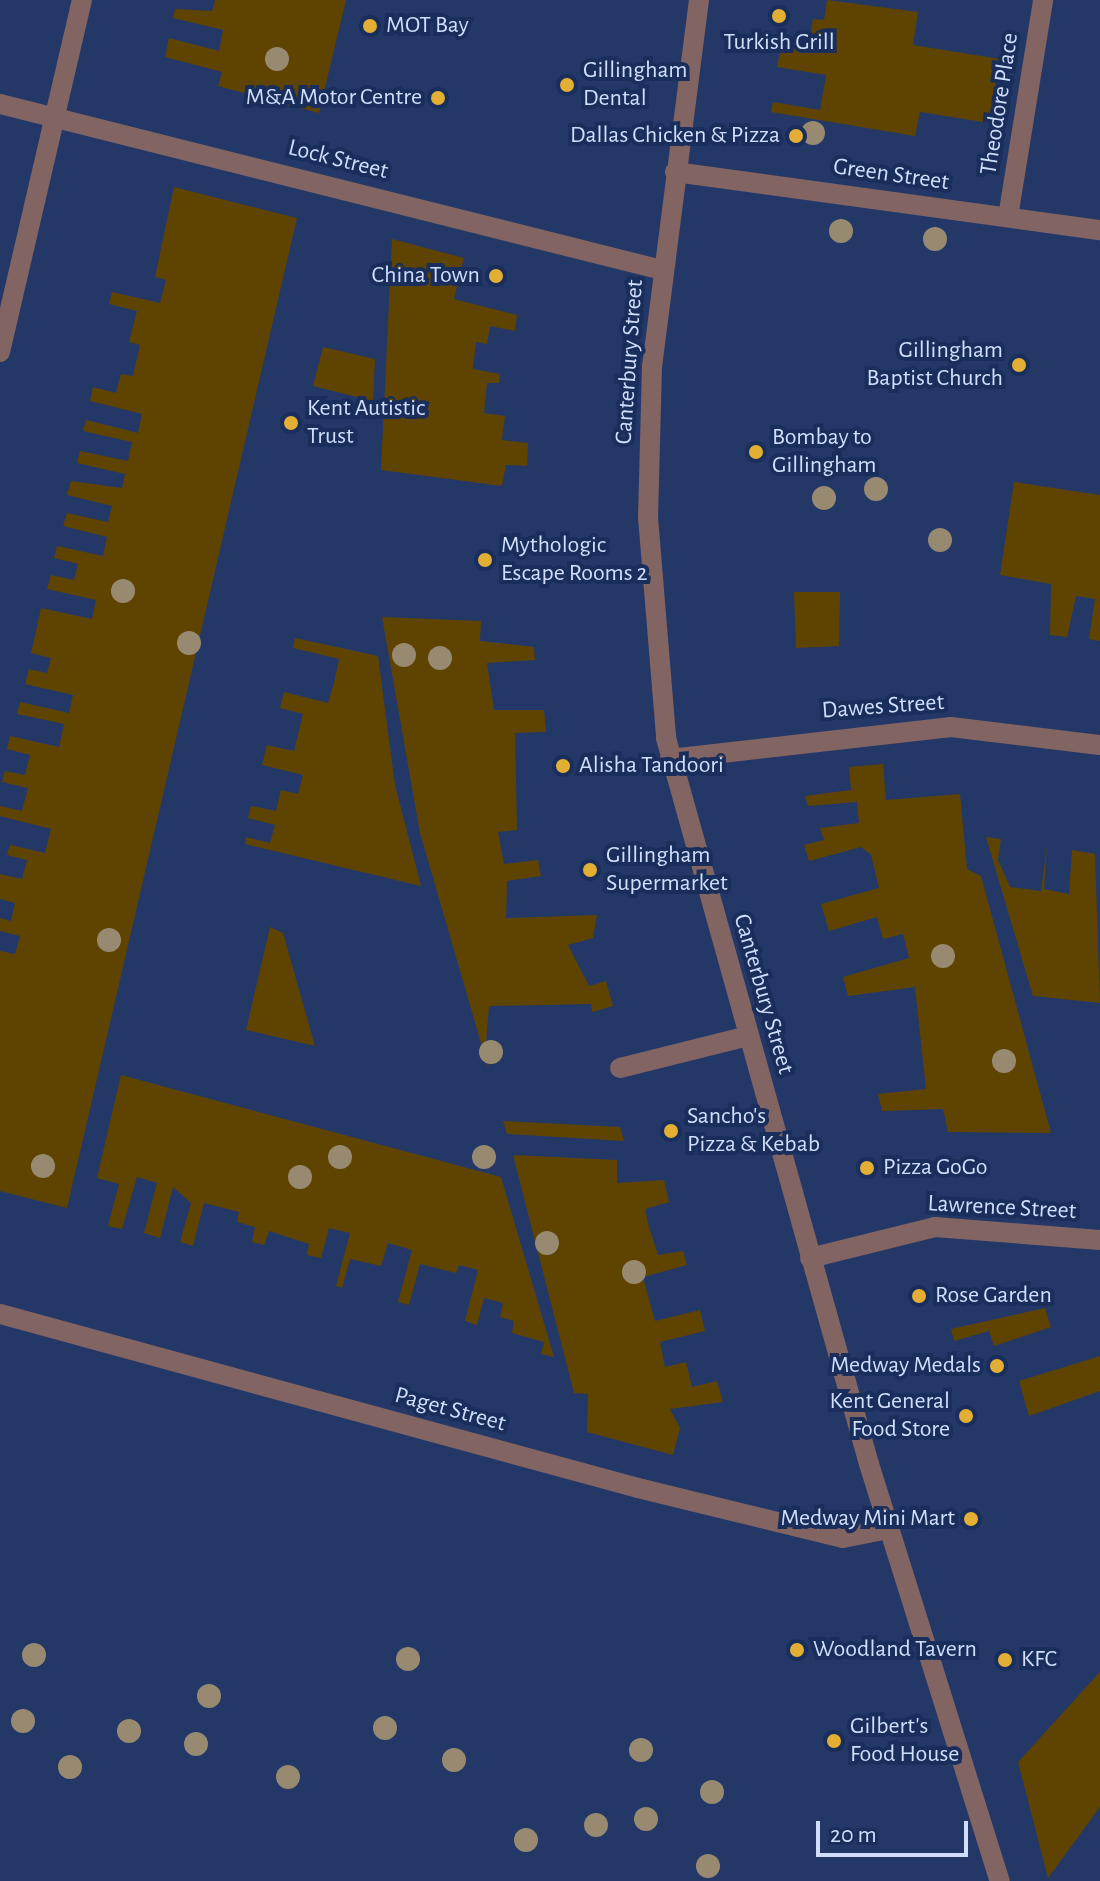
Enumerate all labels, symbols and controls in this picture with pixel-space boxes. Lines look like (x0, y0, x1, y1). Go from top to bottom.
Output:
marker: Turkish Grill (770, 7, 788, 25)
place label: MOT Bay (386, 12, 469, 40)
marker: MOT Bay (361, 17, 379, 35)
place label: Turkish Grill (723, 29, 835, 57)
street label: Theodore Place (975, 31, 1025, 177)
place label: Gillingham Dental (583, 57, 687, 113)
marker: Gillingham Dental (558, 76, 576, 94)
place label: M&A Motor Centre (246, 84, 422, 112)
marker: M&A Motor Centre (429, 89, 447, 107)
place label: Dallas Chicken & Pizza (570, 122, 780, 150)
marker: Dallas Chicken & Pizza (787, 127, 805, 145)
street label: Lock Street (285, 134, 391, 186)
street label: Green Street (831, 153, 951, 197)
place label: China Town (372, 262, 480, 290)
marker: China Town (487, 267, 505, 285)
street label: Canterbury Street (610, 279, 650, 445)
place label: Gillingham Baptist Church (866, 337, 1003, 393)
marker: Gillingham Baptist Church (1010, 356, 1028, 374)
place label: Kent Autistic Trust (307, 395, 425, 451)
marker: Kent Autistic Trust (282, 414, 300, 432)
place label: Bombay to Gillingham (772, 424, 876, 480)
marker: Bombay to Gillingham (747, 443, 765, 461)
place label: Mythologic Escape Rooms 2 (501, 532, 648, 588)
marker: Mythologic Escape Rooms 2 (476, 551, 494, 569)
street label: Dawes Street (821, 688, 945, 726)
place label: Alisha Tandoori (579, 752, 724, 780)
marker: Alisha Tandoori (554, 757, 572, 775)
place label: Gillingham Supermarket (606, 842, 728, 898)
marker: Gillingham Supermarket (581, 861, 599, 879)
street label: Canterbury Street (726, 911, 800, 1077)
place label: Sancho's Pizza & Kebab (687, 1103, 820, 1159)
marker: Sancho's Pizza & Kebab (662, 1122, 680, 1140)
place label: Pizza GoGo (883, 1154, 988, 1182)
marker: Pizza GoGo (858, 1159, 876, 1177)
street label: Lawrence Street (927, 1190, 1077, 1226)
place label: Rose Garden (935, 1282, 1052, 1310)
marker: Rose Garden (910, 1287, 928, 1305)
place label: Medway Medals (830, 1352, 981, 1380)
marker: Medway Medals (988, 1357, 1006, 1375)
street label: Paget Street (391, 1381, 509, 1439)
place label: Kent General Food Store (829, 1388, 950, 1444)
marker: Kent General Food Store (957, 1407, 975, 1425)
place label: Medway Mini Mart (780, 1505, 955, 1533)
marker: Medway Mini Mart (962, 1510, 980, 1528)
place label: Woodland Tavern (813, 1636, 977, 1664)
marker: Woodland Tavern (788, 1641, 806, 1659)
place label: KFC (1021, 1646, 1057, 1674)
marker: KFC (996, 1651, 1014, 1669)
place label: Gilbert's Food House (850, 1713, 959, 1769)
marker: Gilbert's Food House (825, 1732, 843, 1750)
scale bar (820, 1805, 972, 1855)
text: 20 m (830, 1823, 877, 1847)

